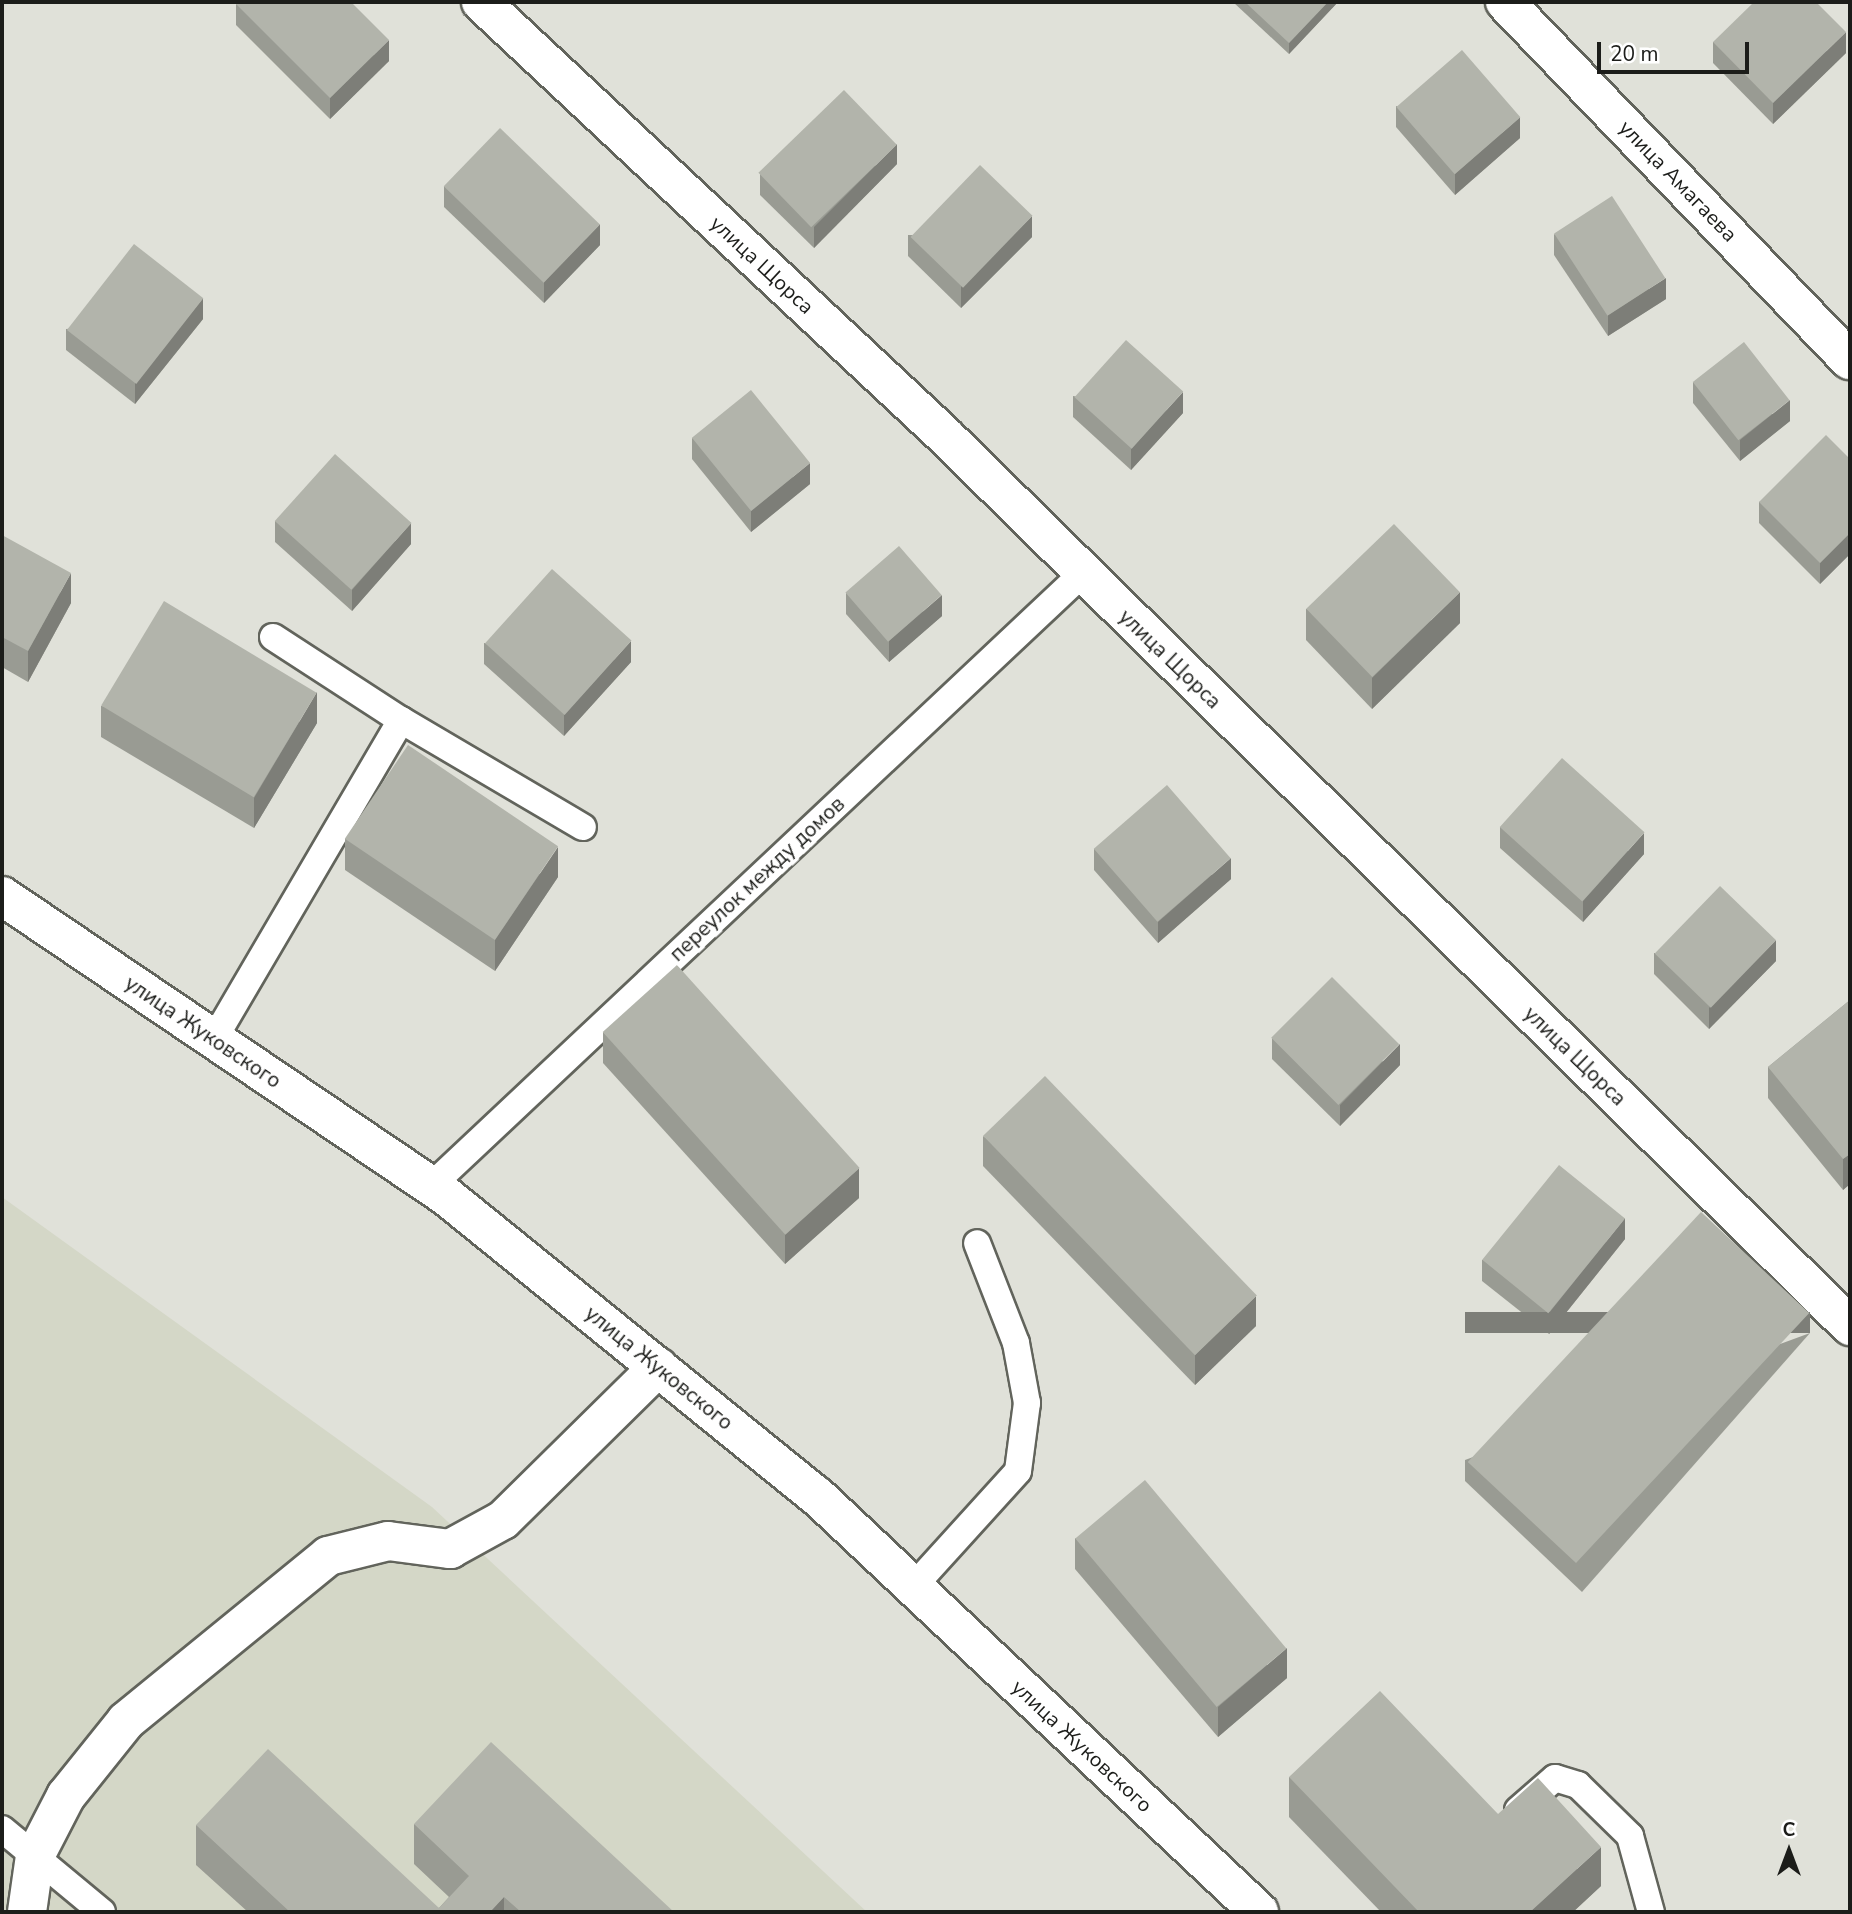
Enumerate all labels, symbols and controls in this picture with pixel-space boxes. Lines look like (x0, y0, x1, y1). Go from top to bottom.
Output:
scale bar (1600, 28, 1752, 72)
text: 20 m (1610, 40, 1659, 68)
street label: улица Амагаева (1614, 115, 1742, 247)
street label: улица Щорса (705, 211, 819, 319)
street label: улица Щорса (1114, 604, 1226, 714)
street label: переулок между домов (664, 791, 850, 967)
street label: улица Жуковского (120, 970, 286, 1094)
street label: улица Щорса (1519, 1001, 1631, 1111)
street label: улица Жуковского (580, 1301, 738, 1435)
street label: улица Жуковского (1006, 1674, 1158, 1818)
north arrow (1754, 1816, 1824, 1886)
text: С (1783, 1817, 1795, 1843)

